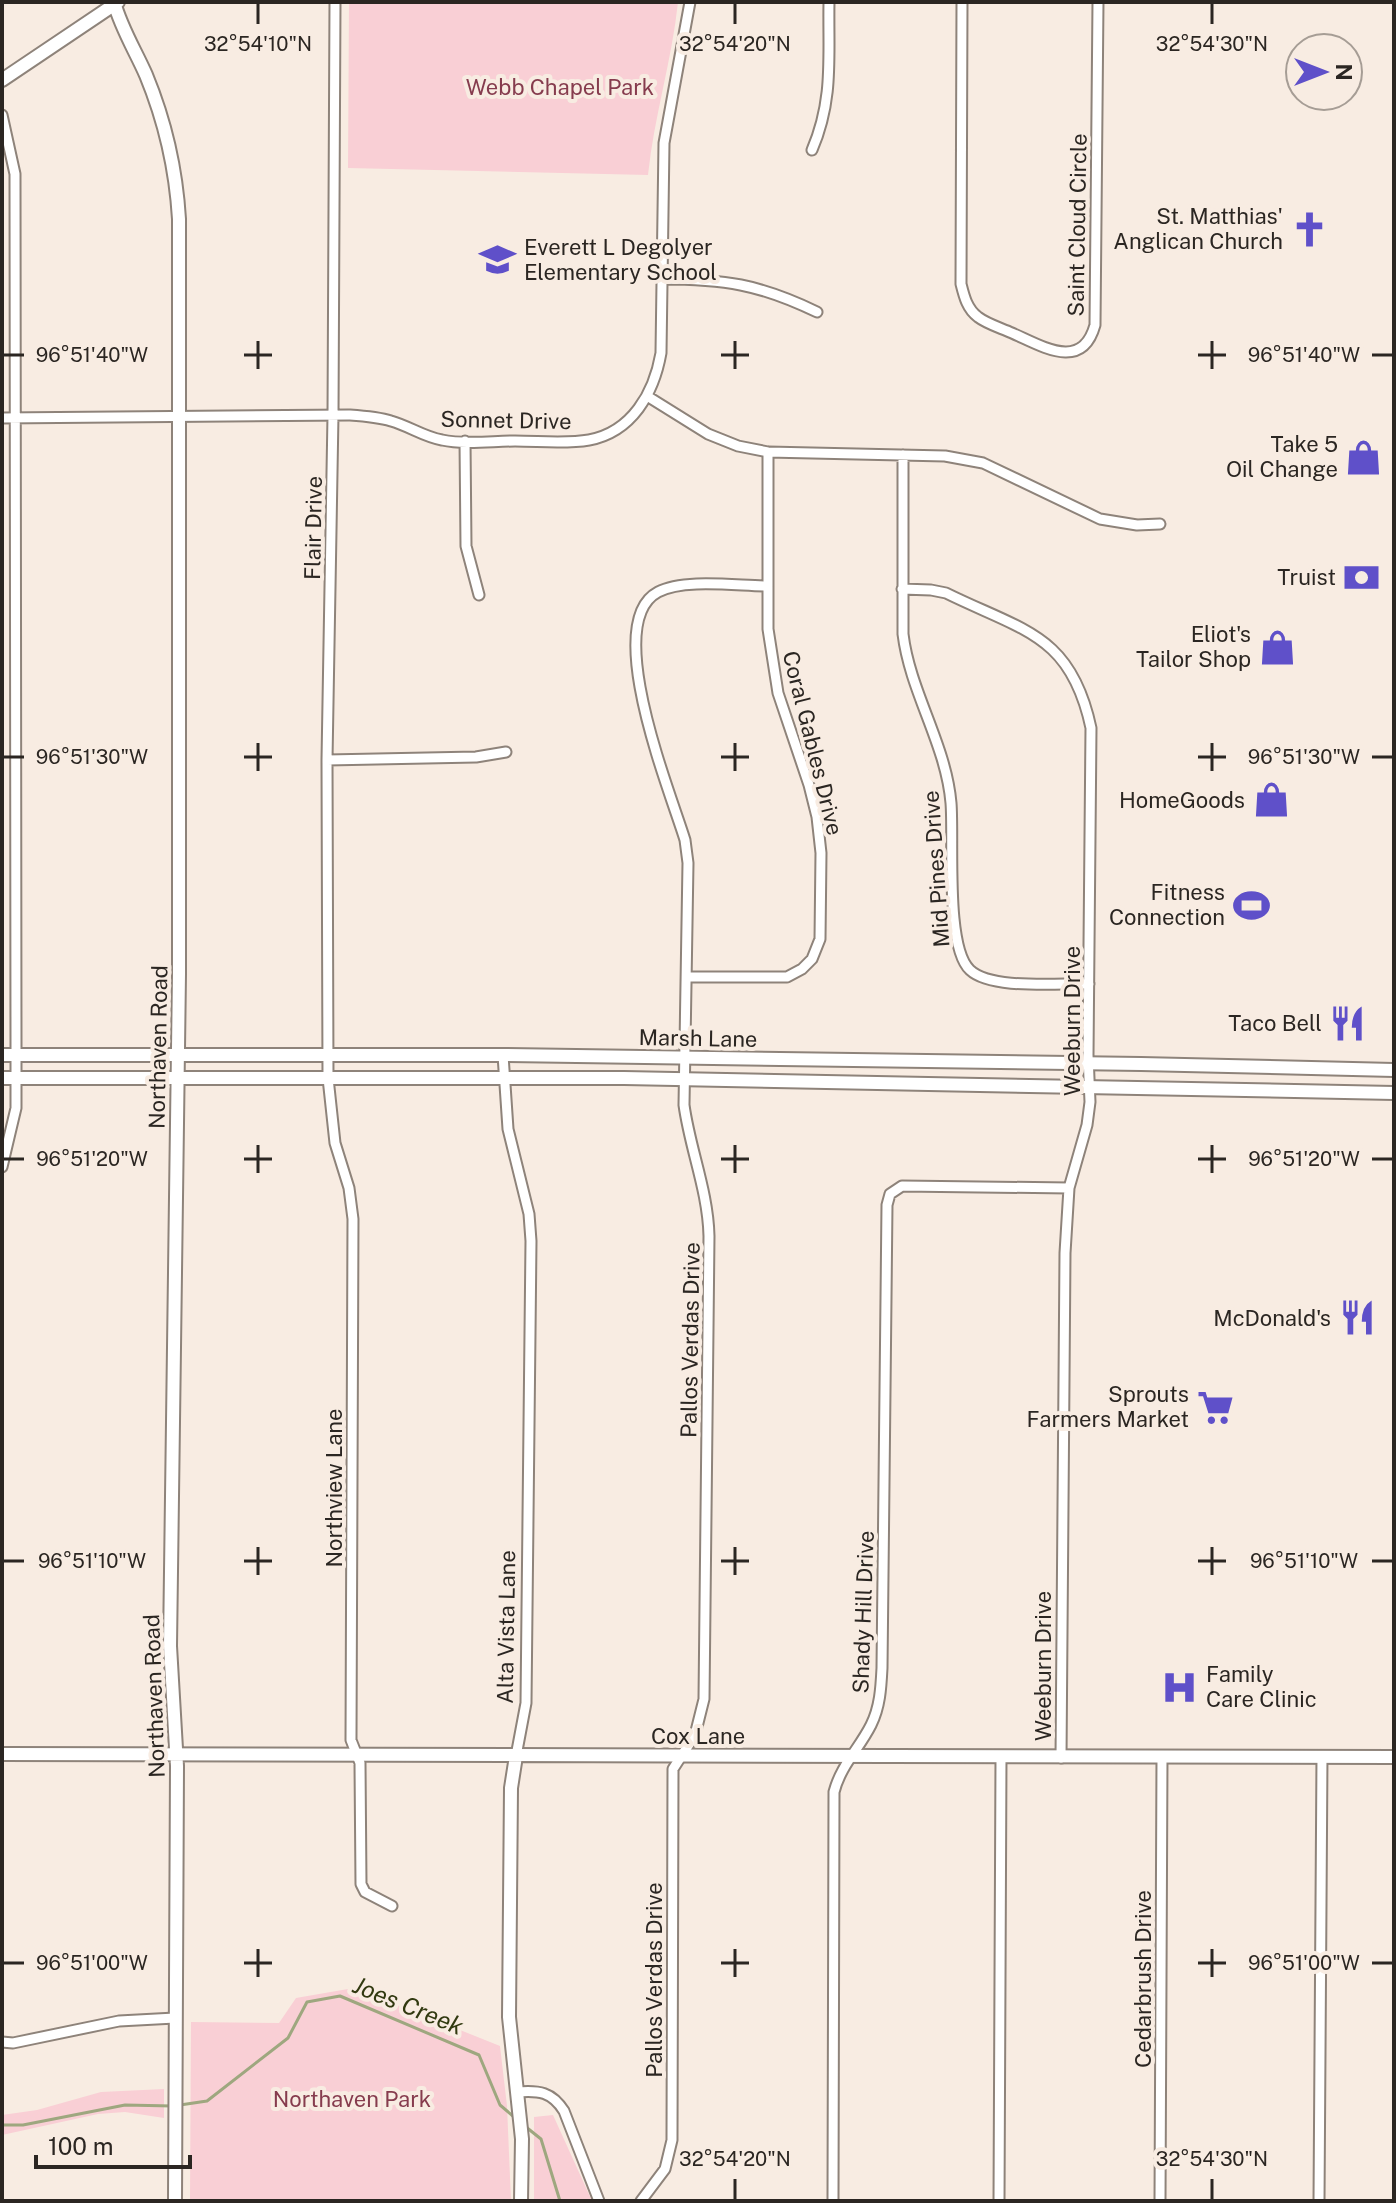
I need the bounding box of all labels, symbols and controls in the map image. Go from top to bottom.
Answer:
text: 32°54'10"N [204,32,312,56]
text: 32°54'20"N [679,32,791,56]
text: 32°54'30"N [1156,32,1268,56]
north arrow [1284,32,1364,112]
text: N [1331,63,1357,81]
park label: Webb Chapel Park [466,74,654,100]
street label: Saint Cloud Circle [1062,133,1092,317]
place label: St. Matthias' Anglican Church [1113,203,1283,254]
church icon: St. Matthias' Anglican Church [1290,210,1328,248]
place label: Everett L Degolyer Elementary School [524,234,717,285]
school or university icon: Everett L Degolyer Elementary School [479,241,517,279]
text: 96°51'40"W [36,343,148,367]
text: 96°51'40"W [1248,343,1360,367]
street label: Sonnet Drive [440,406,572,434]
place label: Take 5 Oil Change [1226,431,1338,482]
shop icon: Take 5 Oil Change [1345,438,1383,476]
street label: Flair Drive [299,476,327,580]
bank icon: Truist [1343,558,1381,596]
place label: Truist [1277,564,1336,590]
place label: Eliot's Tailor Shop [1136,621,1251,672]
shop icon: Eliot's Tailor Shop [1258,628,1296,666]
street label: Coral Gables Drive [778,648,848,838]
text: 96°51'30"W [36,745,148,769]
text: 96°51'30"W [1248,745,1360,769]
shop icon: HomeGoods [1252,781,1290,819]
place label: HomeGoods [1119,787,1245,813]
street label: Mid Pines Drive [918,790,954,948]
place label: Fitness Connection [1109,879,1225,930]
sports icon: Fitness Connection [1232,886,1270,924]
street label: Weeburn Drive [1059,946,1085,1096]
street label: Northaven Road [144,965,172,1129]
restaurant icon: Taco Bell [1329,1004,1367,1042]
place label: Taco Bell [1228,1010,1322,1036]
street label: Marsh Lane [638,1024,758,1052]
text: 96°51'20"W [36,1147,148,1171]
text: 96°51'20"W [1248,1147,1360,1171]
street label: Pallos Verdas Drive [675,1242,705,1438]
restaurant icon: McDonald's [1338,1299,1376,1337]
place label: McDonald's [1213,1305,1331,1331]
place label: Sprouts Farmers Market [1026,1381,1189,1432]
supermarket icon: Sprouts Farmers Market [1196,1388,1234,1426]
street label: Northview Lane [321,1409,347,1567]
street label: Shady Hill Drive [847,1530,879,1694]
text: 96°51'10"W [38,1549,146,1573]
text: 96°51'10"W [1250,1549,1358,1573]
street label: Alta Vista Lane [492,1550,520,1704]
street label: Weeburn Drive [1030,1591,1056,1741]
street label: Northaven Road [138,1614,170,1778]
place label: Family Care Clinic [1206,1661,1317,1712]
hospital icon: Family Care Clinic [1161,1668,1199,1706]
street label: Cox Lane [651,1723,745,1749]
street label: Pallos Verdas Drive [641,1882,667,2078]
street label: Cedarbrush Drive [1130,1890,1156,2068]
text: 96°51'00"W [36,1951,148,1975]
text: 96°51'00"W [1248,1951,1360,1975]
water label: Joes Creek [349,1970,468,2040]
park label: Northaven Park [273,2086,431,2112]
scale bar [36,2119,190,2169]
text: 100 m [48,2132,114,2160]
text: 32°54'20"N [679,2147,791,2171]
text: 32°54'30"N [1156,2147,1268,2171]

